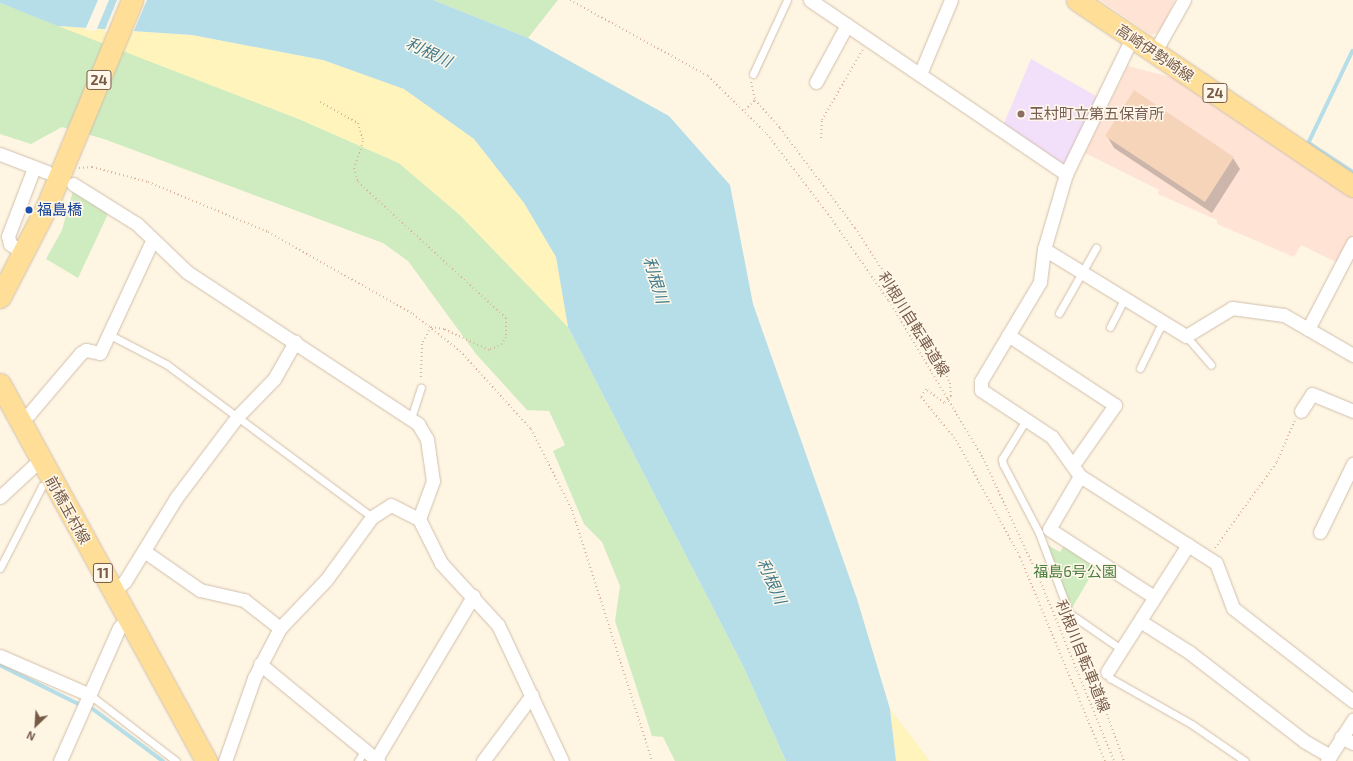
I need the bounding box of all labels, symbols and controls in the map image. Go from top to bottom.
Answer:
street label: 高崎伊勢崎線 [1113,20,1197,86]
water label: 利根川 [403,33,455,71]
road number: 24 [86,68,112,92]
road number: 24 [1202,81,1228,105]
place label: 玉村町立第五保育所 [1029,105,1164,123]
marker: 玉村町立第五保育所 [1016,109,1026,119]
place label: 福島橋 [37,201,82,219]
marker: 福島橋 [24,205,34,215]
water label: 利根川 [640,254,672,306]
street label: 利根川自転車道線 [875,268,953,380]
street label: 前橋玉村線 [42,473,94,547]
water label: 利根川 [753,555,791,607]
road number: 11 [92,561,114,585]
park label: 福島6号公園 [1033,563,1117,581]
street label: 利根川自転車道線 [1052,597,1114,715]
north arrow [16,705,56,745]
text: N [24,729,37,744]

